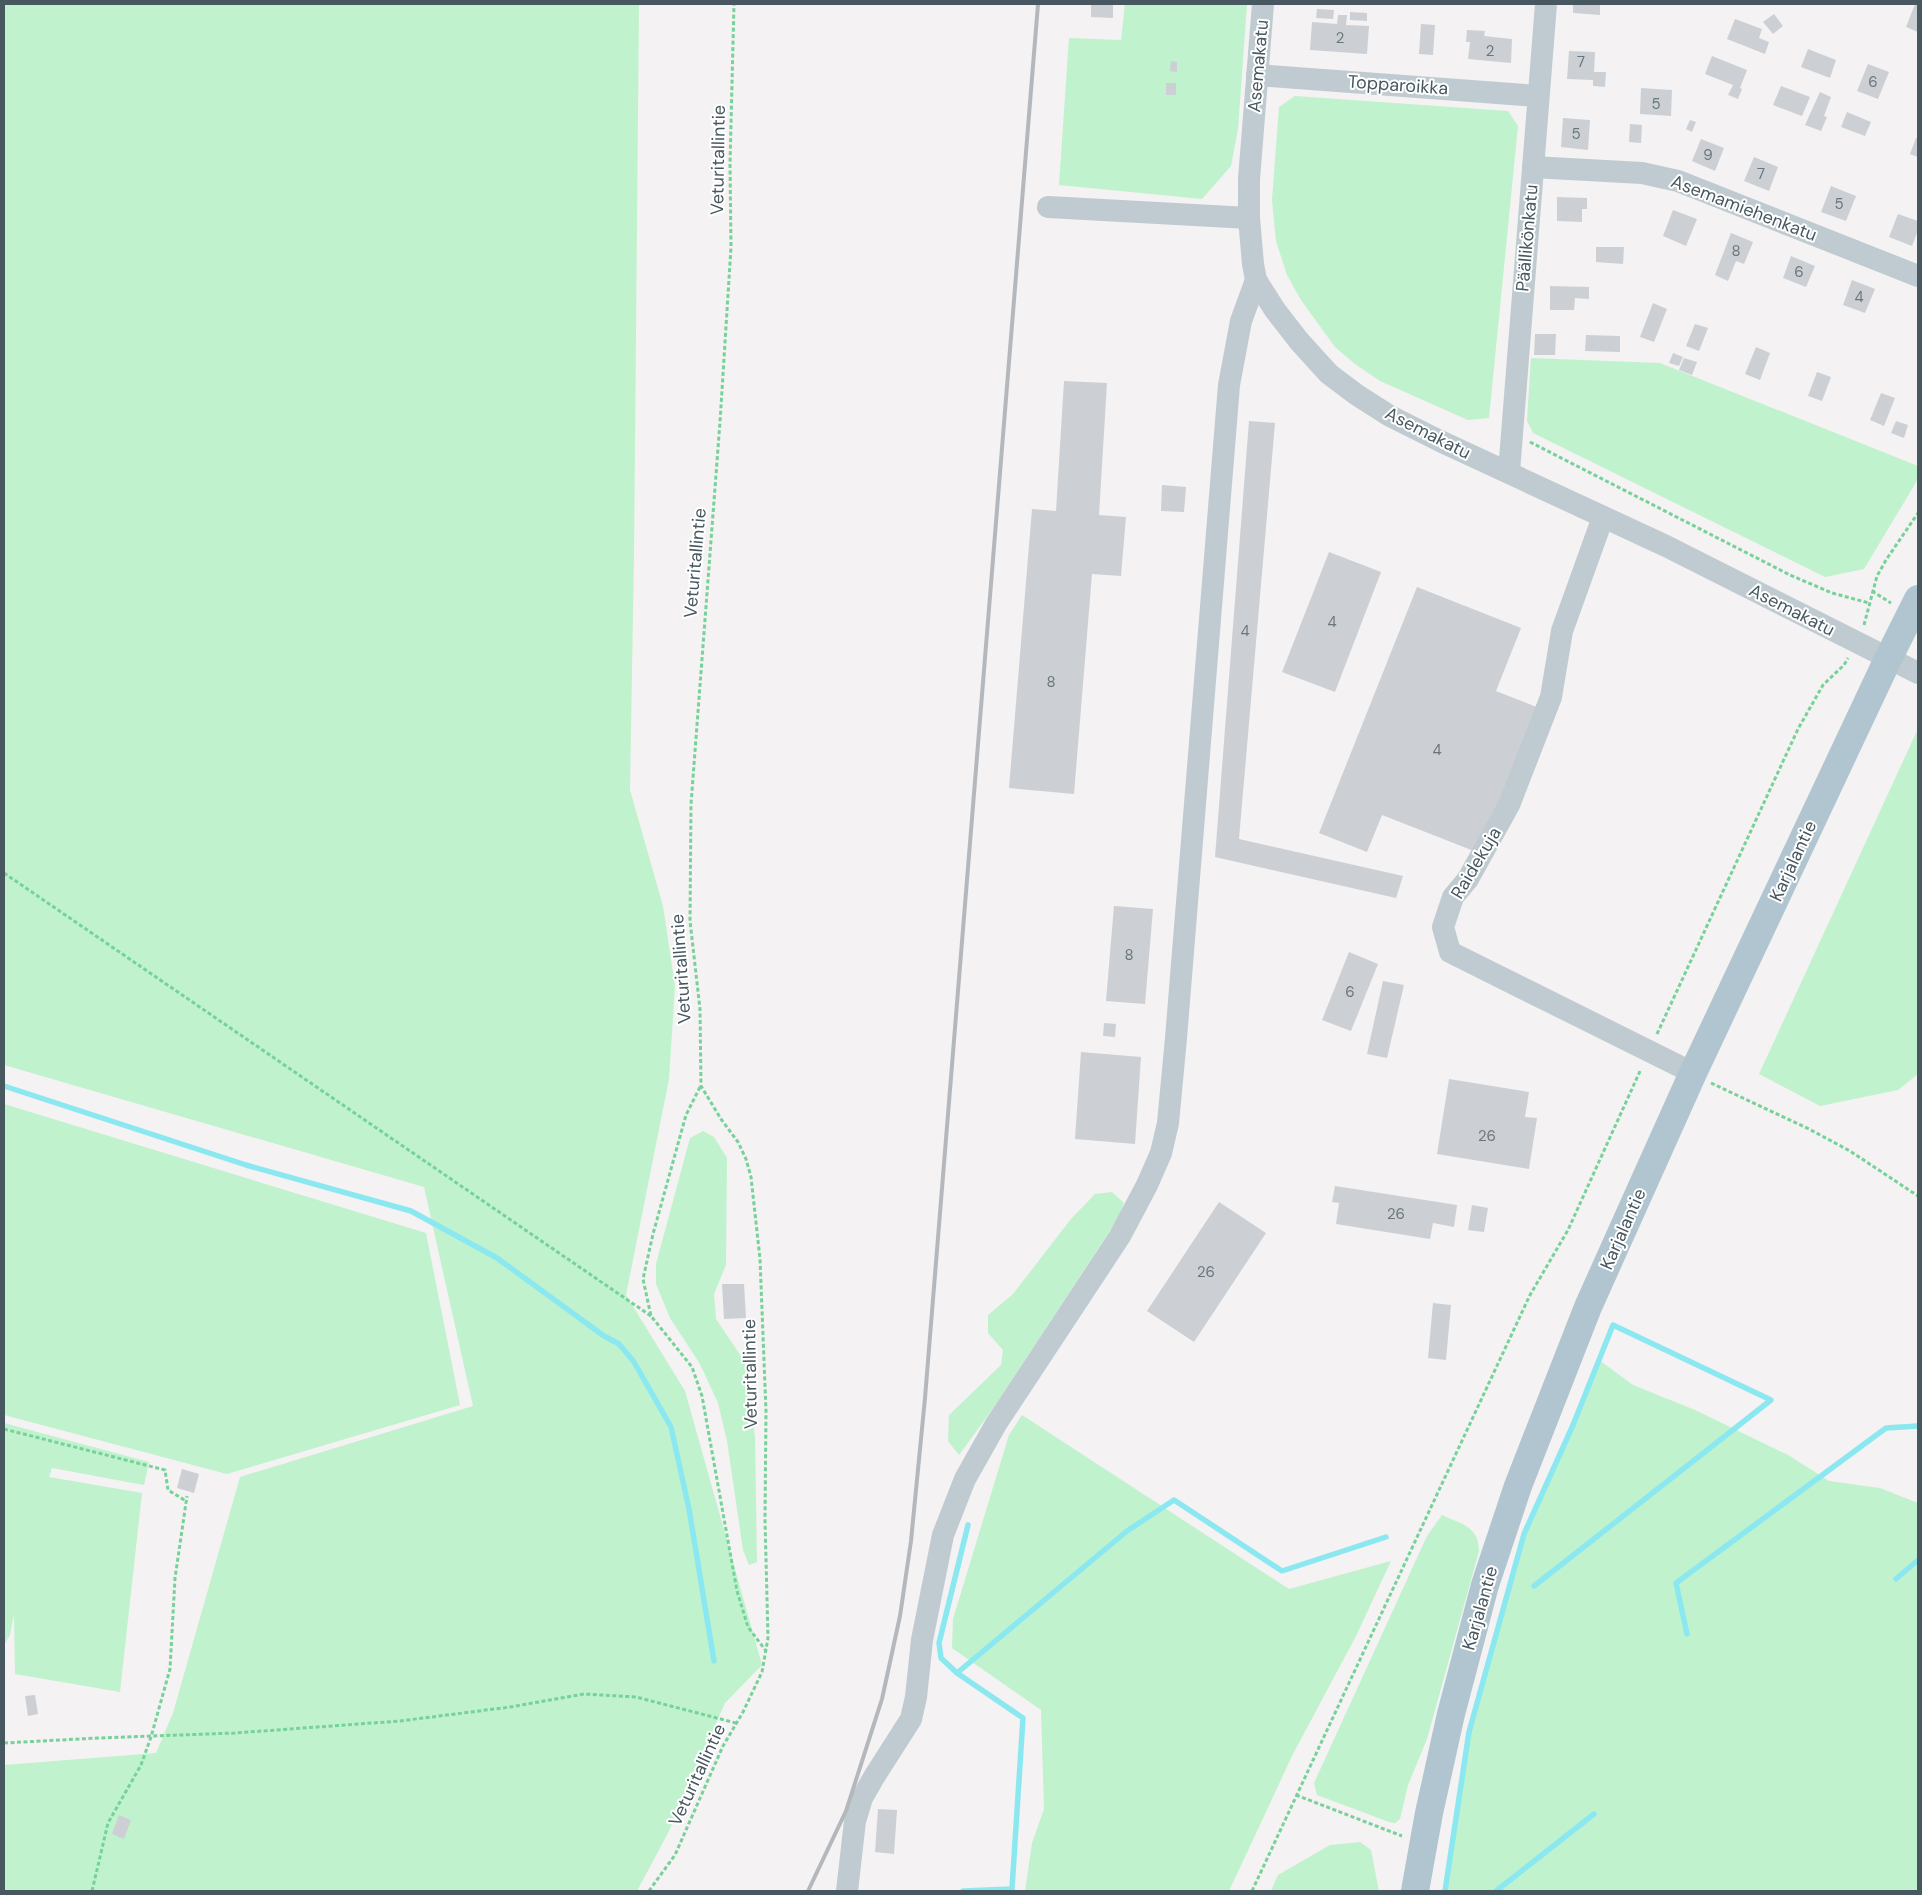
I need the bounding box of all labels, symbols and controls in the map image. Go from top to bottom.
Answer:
street label: Asemakatu [1242,19,1274,113]
house number: 2 [1336,28,1344,48]
house number: 2 [1486,41,1494,61]
house number: 7 [1577,52,1585,72]
street label: Topparoikka [1347,70,1449,100]
house number: 6 [1868,72,1878,92]
house number: 5 [1651,94,1661,114]
street label: Veturitallintie [705,105,731,215]
house number: 5 [1571,124,1581,144]
house number: 9 [1703,145,1713,165]
house number: 7 [1757,164,1765,184]
street label: Asemamiehenkatu [1668,169,1820,247]
street label: Päällikönkatu [1510,184,1544,292]
house number: 5 [1834,194,1844,214]
house number: 8 [1731,241,1741,261]
house number: 6 [1794,262,1804,282]
house number: 4 [1854,287,1864,307]
street label: Asemakatu [1381,401,1475,465]
street label: Veturitallintie [678,507,712,619]
street label: Asemakatu [1745,578,1839,642]
house number: 4 [1327,612,1337,632]
house number: 4 [1240,621,1250,641]
house number: 8 [1046,672,1056,692]
house number: 4 [1432,740,1442,760]
street label: Karjalantie [1764,817,1822,905]
street label: Raidekuja [1445,823,1507,903]
street label: Veturitallintie [665,913,697,1025]
house number: 8 [1124,945,1134,965]
house number: 6 [1345,982,1355,1002]
house number: 26 [1478,1126,1496,1146]
street label: Karjalantie [1594,1185,1652,1273]
house number: 26 [1387,1204,1405,1224]
house number: 26 [1197,1262,1215,1282]
street label: Veturitallintie [737,1319,763,1429]
street label: Karjalantie [1457,1563,1503,1653]
street label: Veturitallintie [663,1720,731,1830]

